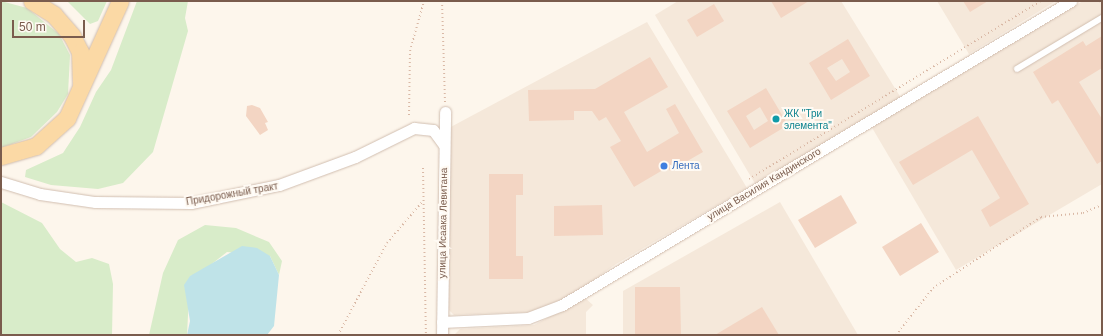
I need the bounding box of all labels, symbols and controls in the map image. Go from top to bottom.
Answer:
scale bar [14,12,87,38]
text: 50 m [19,20,46,34]
place label: ЖК "Три элемента" [784,107,832,130]
marker: ЖК "Три элемента" [771,114,781,124]
street label: улица Василия Кандинского [705,145,823,223]
place label: Лента [672,160,700,172]
marker: Лента [659,161,669,171]
street label: улица Исаака Левитана [436,168,450,278]
street label: Придорожный тракт [185,180,279,208]

